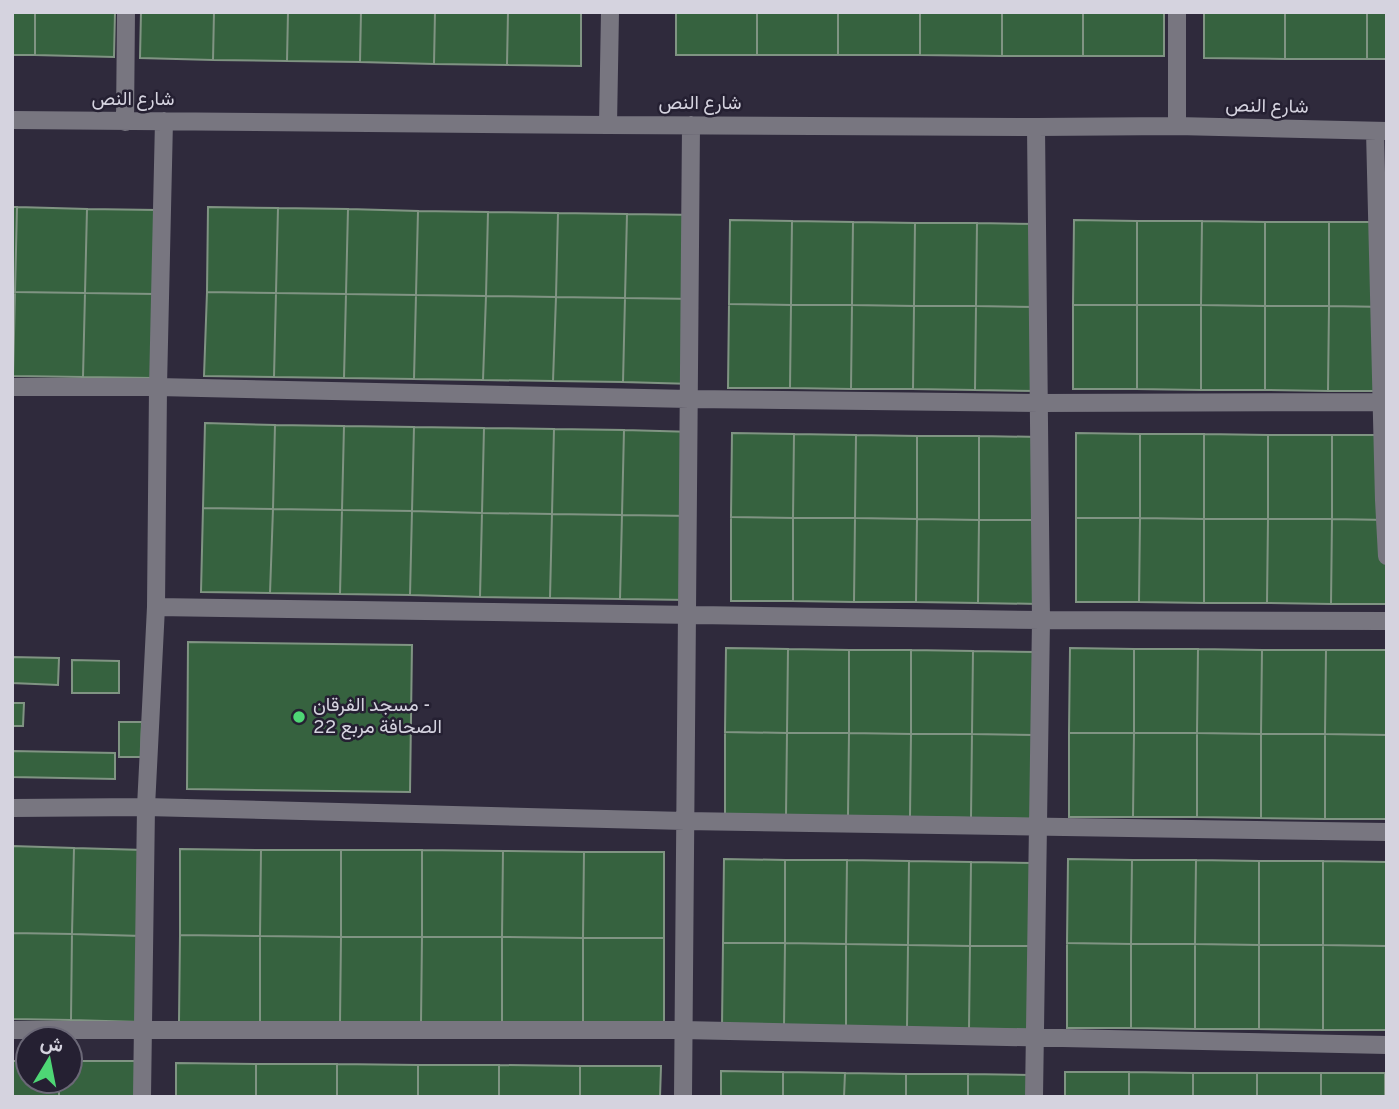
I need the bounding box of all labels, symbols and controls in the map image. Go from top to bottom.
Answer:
street label: شارع النص [91,88,175,112]
street label: شارع النص [658,92,742,116]
street label: شارع النص [1225,94,1309,120]
place label: مسجد الفرقان - الصحافة مربع 22 [313,694,442,740]
marker: مسجد الفرقان - الصحافة مربع 22 [291,709,307,725]
north arrow [14,1025,84,1095]
text: ش [38,1031,65,1059]

